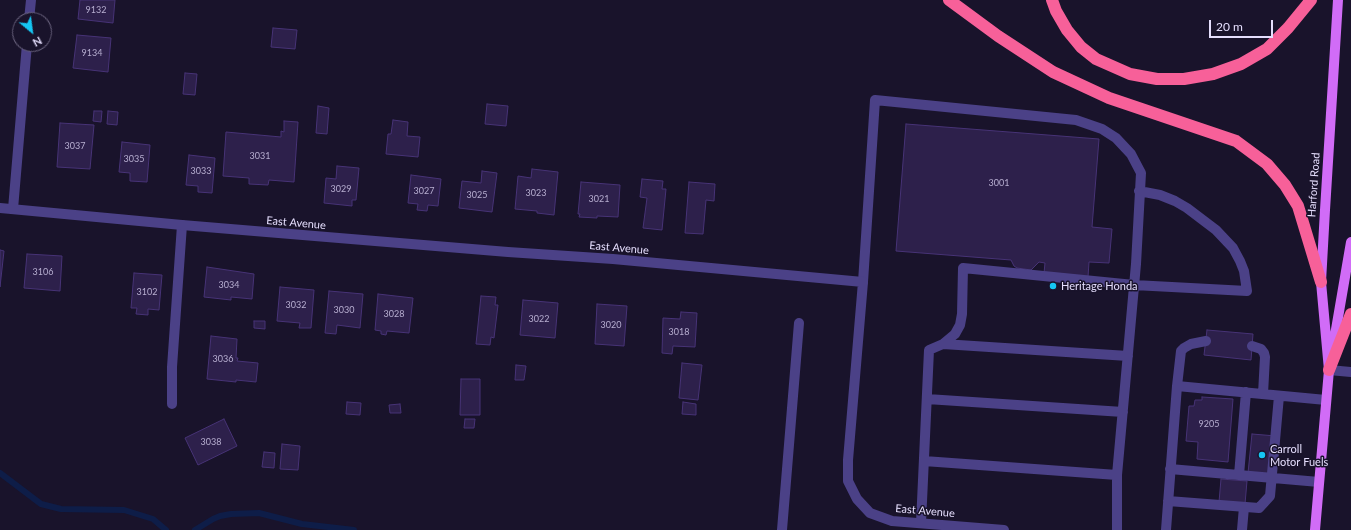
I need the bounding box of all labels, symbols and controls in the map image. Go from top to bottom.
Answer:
house number: 9132 [86,5,106,15]
north arrow [12,12,52,52]
scale bar [1211,12,1275,38]
text: 20 m [1216,19,1243,34]
text: N [31,34,44,50]
house number: 9134 [82,48,102,58]
house number: 3037 [65,141,85,151]
house number: 3031 [250,151,270,161]
street label: Harford Road [1305,152,1323,218]
house number: 3035 [124,154,144,164]
house number: 3033 [191,166,211,176]
house number: 3001 [989,178,1009,188]
house number: 3029 [331,184,351,194]
house number: 3027 [414,186,434,196]
house number: 3023 [526,188,546,198]
house number: 3025 [467,190,487,200]
house number: 3021 [589,194,609,204]
street label: East Avenue [266,214,326,232]
street label: East Avenue [589,239,649,257]
house number: 3106 [33,267,53,277]
place label: Heritage Honda [1061,279,1138,293]
house number: 3034 [219,280,239,290]
marker: Heritage Honda [1048,281,1058,291]
house number: 3102 [137,287,157,297]
house number: 3032 [286,300,306,310]
house number: 3030 [334,305,354,315]
house number: 3028 [384,309,404,319]
house number: 3022 [529,314,549,324]
house number: 3020 [601,320,621,330]
house number: 3018 [669,327,689,337]
house number: 3036 [213,354,233,364]
house number: 9205 [1199,419,1219,429]
house number: 3038 [201,437,221,447]
place label: Carroll Motor Fuels [1270,442,1328,468]
marker: Carroll Motor Fuels [1257,450,1267,460]
street label: East Avenue [895,502,955,520]

